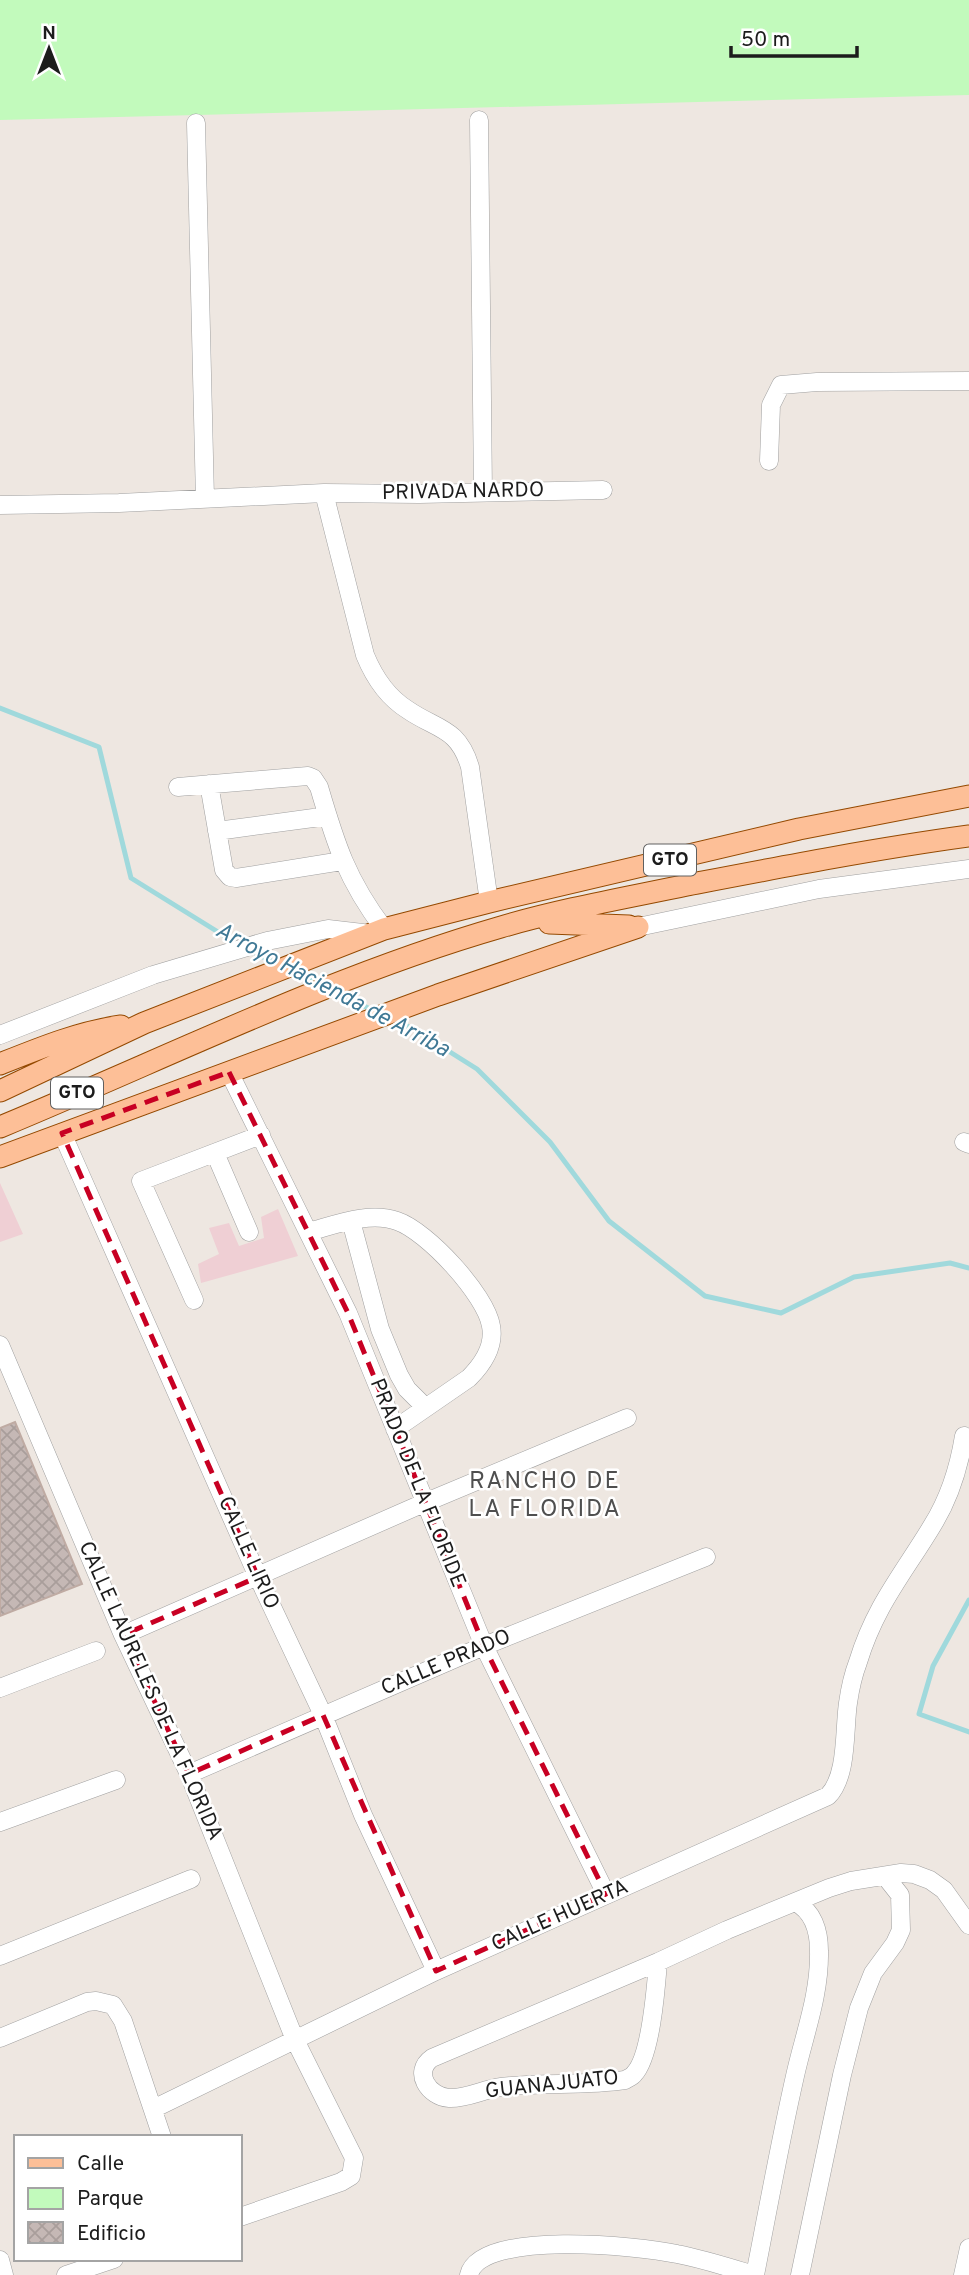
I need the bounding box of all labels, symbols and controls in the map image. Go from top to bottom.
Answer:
north arrow [14,14,84,84]
scale bar [731,14,857,58]
text: N [42,22,56,46]
text: 50 m [741,27,790,54]
street label: PRIVADA NARDO [382,477,544,507]
road number: GTO [644,845,696,876]
water label: Arroyo Hacienda de Arriba [210,917,454,1065]
road number: GTO [51,1078,103,1108]
street label: PRADO DE LA FLORIDE [363,1375,471,1591]
district label: RANCHO DE LA FLORIDA [468,1467,622,1525]
street label: CALLE LIRIO [211,1492,285,1614]
street label: CALLE LAURELES DE LA FLORIDA [72,1537,228,1845]
street label: CALLE PRADO [377,1624,515,1702]
street label: CALLE HUERTA [487,1874,633,1958]
street label: GUANAJUATO [484,2065,620,2105]
legend [14,2135,242,2261]
text: Calle [77,2151,124,2178]
text: Parque [77,2186,144,2213]
text: Edificio [77,2221,146,2248]

